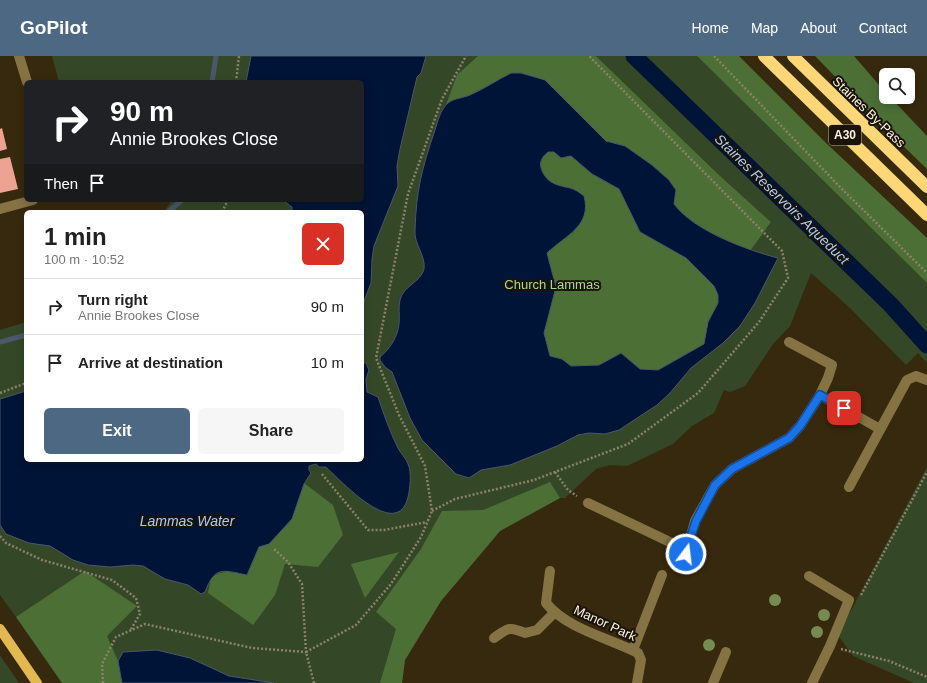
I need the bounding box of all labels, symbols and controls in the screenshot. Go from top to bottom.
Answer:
text: GoPilot [20,17,88,38]
text: Home [692,20,729,36]
text: Map [751,20,778,36]
text: About [800,20,837,36]
text: Contact [859,20,907,36]
map controls [879,68,915,104]
button: search [879,68,915,104]
street label: Staines By-Pass [829,73,909,151]
icon: right [44,96,96,148]
text: 90 m [110,96,174,127]
road number: A30 [829,125,861,145]
text: Annie Brookes Close [110,129,278,149]
water label: Staines Reservoirs Aqueduct [712,131,853,268]
icon: arrive [86,172,108,194]
text: Then [44,175,78,192]
text: 1 min [44,223,107,250]
button: close [302,223,344,265]
text: 100 m · 10:52 [44,252,124,267]
park label: Church Lammas [504,277,600,292]
text: Turn right [78,291,148,308]
icon: right [44,296,66,318]
text: 90 m [311,298,344,315]
text: Annie Brookes Close [78,308,199,323]
icon: arrive [44,352,66,374]
text: Arrive at destination [78,354,223,371]
text: 10 m [311,354,344,371]
pin [827,391,861,425]
icon: arrive [833,397,855,419]
button: Exit [44,408,190,454]
button: Share [198,408,344,454]
water label: Lammas Water [140,513,236,529]
position arrow [665,533,707,575]
street label: Manor Park [571,602,639,644]

